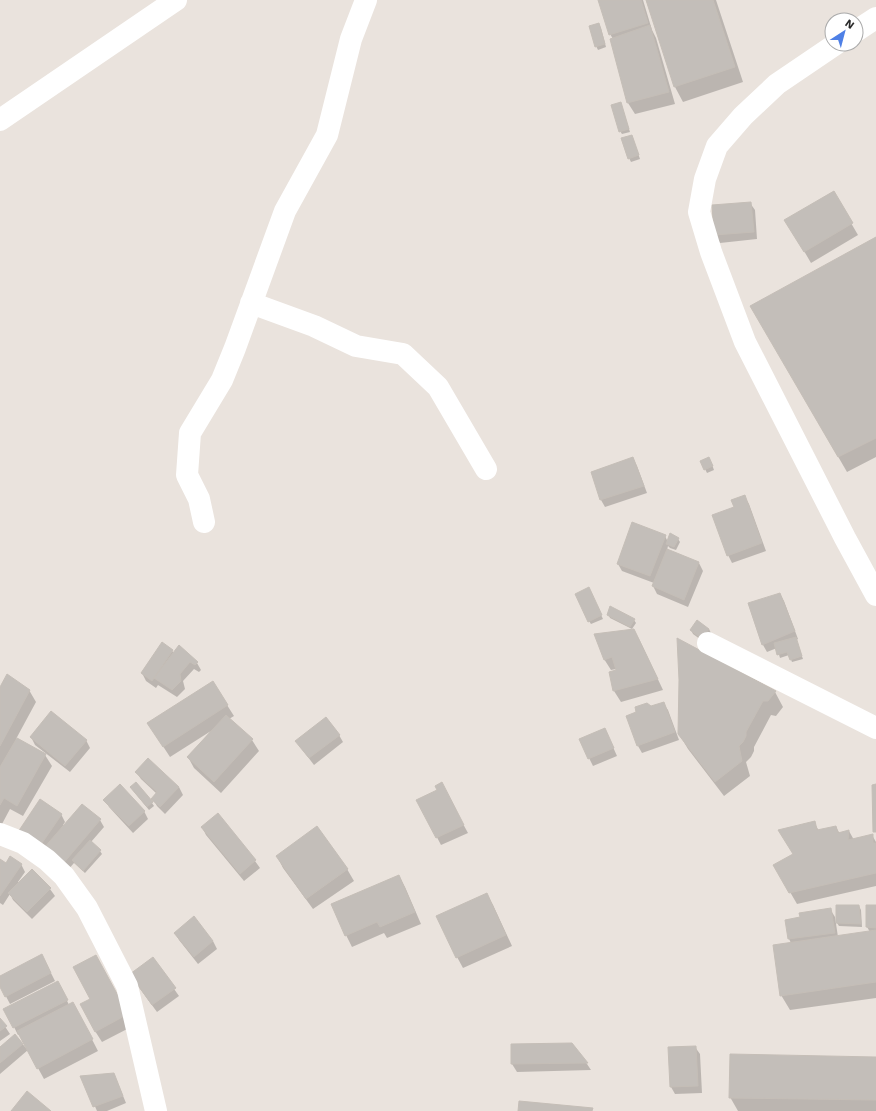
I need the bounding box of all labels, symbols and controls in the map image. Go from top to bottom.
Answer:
north arrow [824,12,864,52]
text: N [842,17,857,32]

